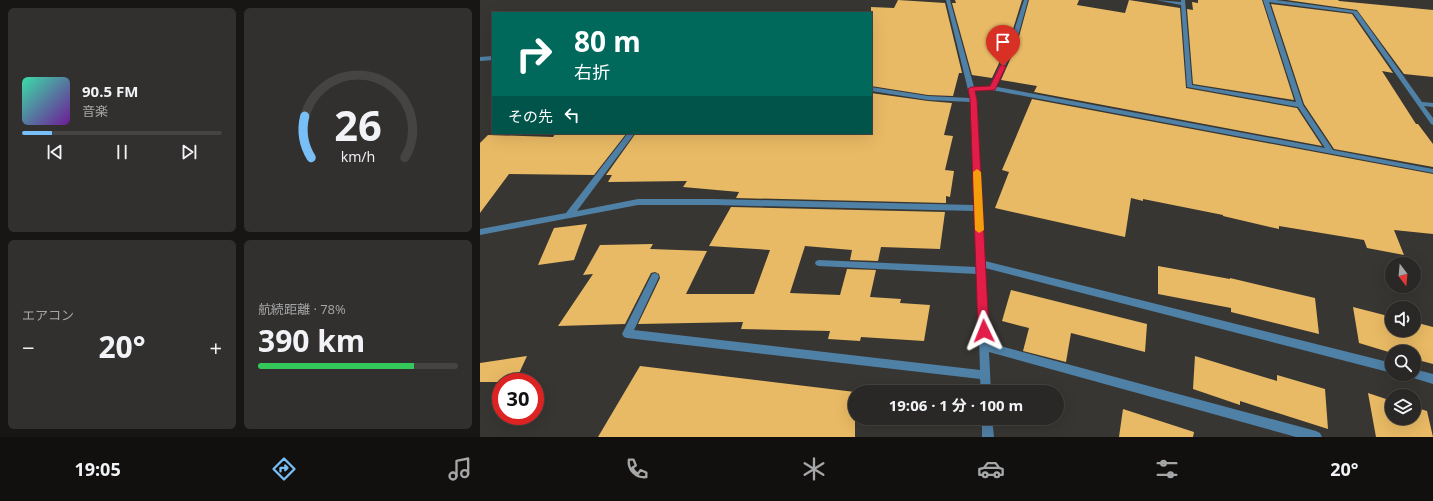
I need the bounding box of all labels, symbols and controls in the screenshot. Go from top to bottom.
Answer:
text: 80 m [574,22,641,60]
pin [986,25,1020,66]
icon: right [508,28,560,80]
icon: arrive [992,31,1014,53]
text: 右折 [574,60,610,84]
text: 90.5 FM [82,81,138,101]
text: 26 [334,97,382,153]
text: 音楽 [82,102,108,120]
icon: left [561,104,583,126]
text: その先 [508,106,553,126]
icon: previous [44,141,66,163]
icon: pause [111,141,133,163]
icon: next [178,141,200,163]
text: km/h [341,146,375,165]
north arrow [1385,257,1421,293]
map controls [1385,257,1421,425]
text: 航続距離 · 78% [258,300,346,318]
button: sound [1385,301,1421,337]
text: エアコン [22,306,74,324]
position arrow [963,310,1005,352]
text: 390 km [258,320,365,361]
text: 20° [98,326,146,367]
text: − [22,332,35,362]
text: + [209,332,222,362]
button: search [1385,345,1421,381]
speed limit sign: 30 [492,373,544,425]
button: layers [1385,389,1421,425]
text: 19:06 · 1 分 · 100 m [889,395,1023,415]
icon: directions [270,455,298,483]
icon: music [446,455,474,483]
icon: phone [623,455,651,483]
icon: climate [800,455,828,483]
icon: car [977,455,1005,483]
icon: filters [1153,455,1181,483]
text: 19:05 [74,457,121,481]
text: 20° [1330,457,1359,481]

